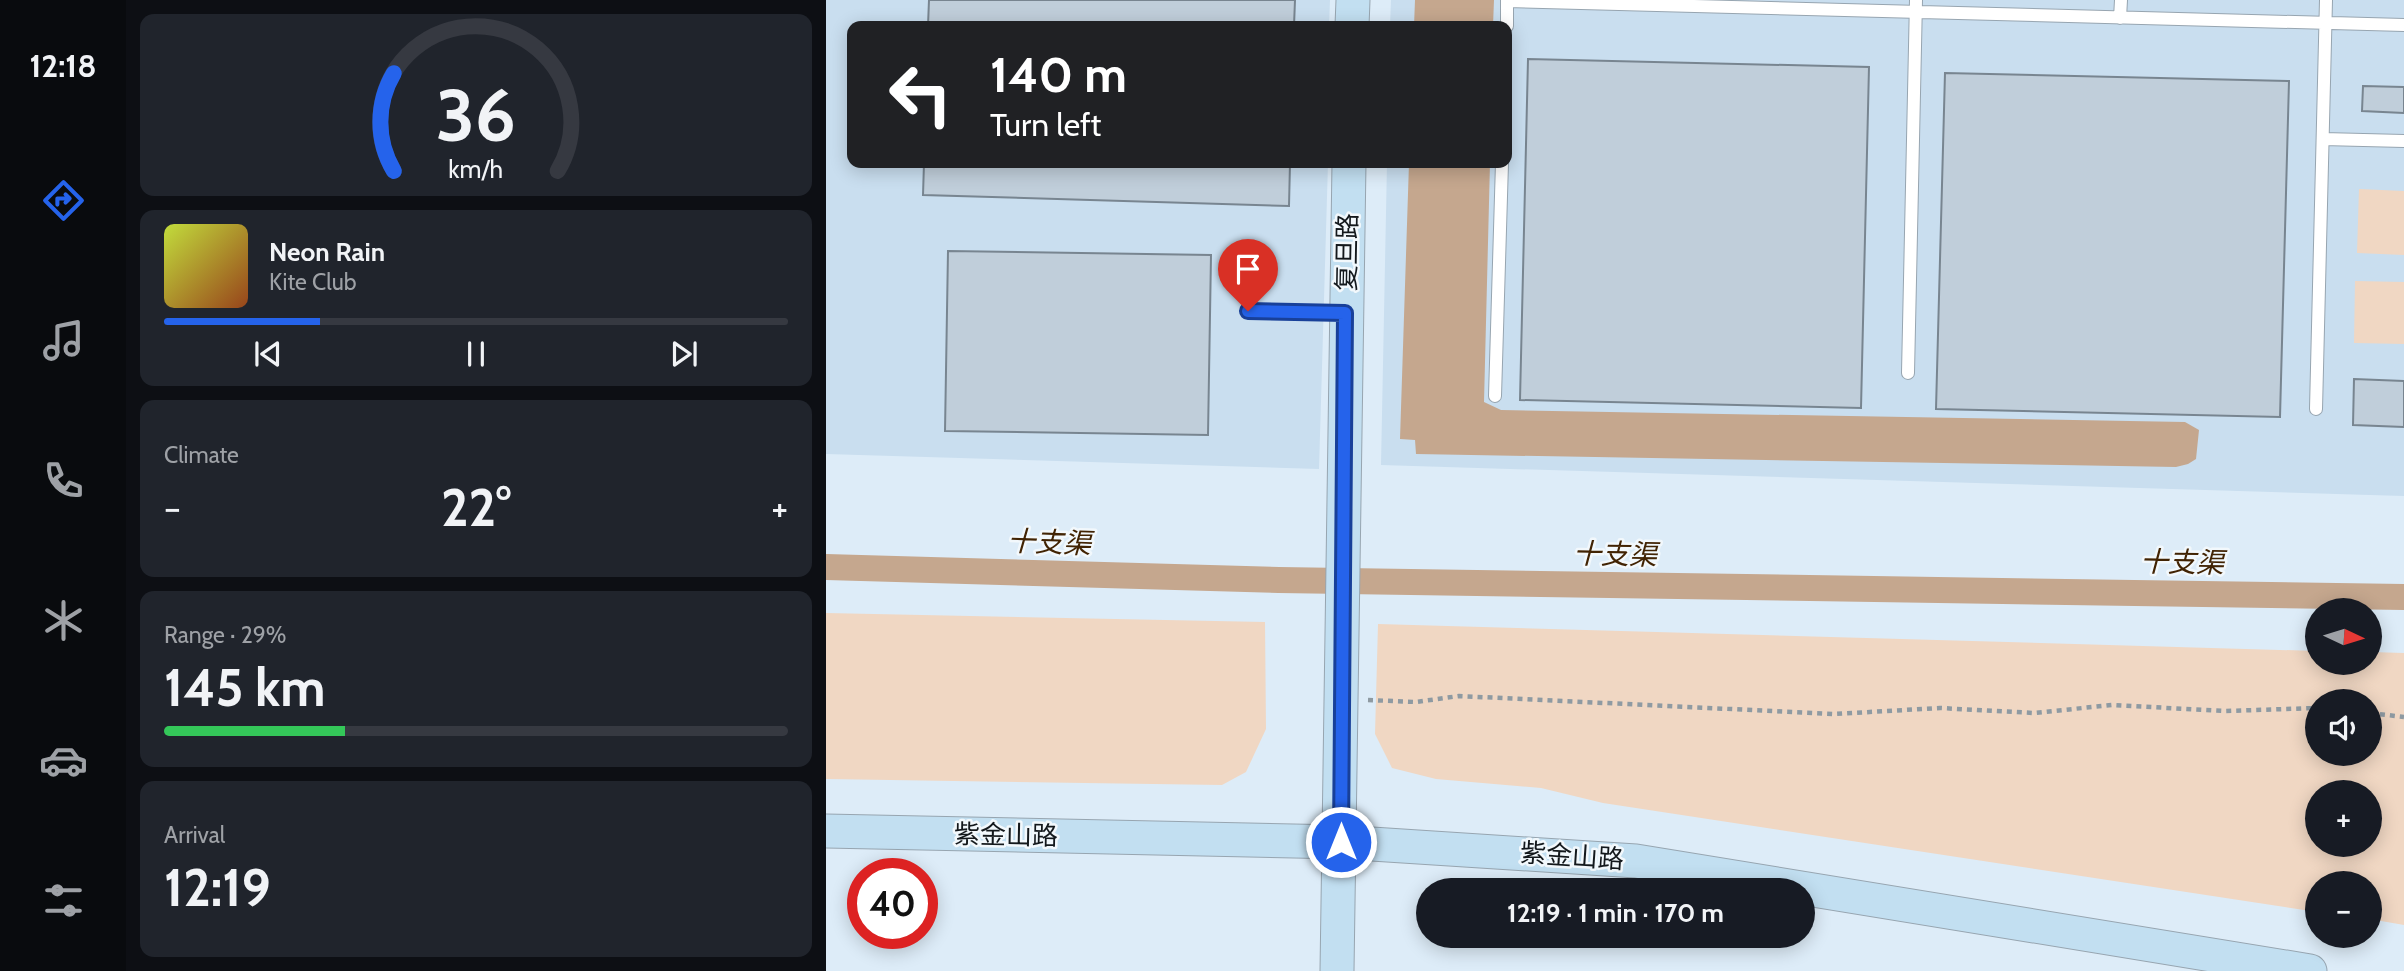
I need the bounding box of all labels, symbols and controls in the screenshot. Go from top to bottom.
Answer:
text: 140 m [990,45,1127,104]
text: 12:18 [30,46,96,85]
icon: left [875,49,966,140]
text: 36 [436,71,516,159]
text: Turn left [990,105,1101,144]
text: km/h [449,154,503,184]
icon: directions [39,176,88,225]
street label: 复旦路 [1330,213,1364,291]
text: Neon Rain [269,236,385,268]
pin [1218,239,1278,311]
icon: arrive [1229,250,1267,288]
text: Kite Club [269,268,356,296]
icon: music [39,316,88,365]
icon: previous [249,335,287,373]
icon: pause [457,335,495,373]
icon: next [665,335,703,373]
text: Climate [164,441,239,469]
icon: phone [39,456,88,505]
text: 22° [441,476,511,539]
text: − [164,484,181,531]
text: + [771,484,788,531]
water label: 十支渠 [1006,524,1096,561]
water label: 十支渠 [1573,536,1661,572]
water label: 十支渠 [2140,544,2228,580]
icon: climate [39,596,88,645]
north arrow [2305,598,2382,676]
map controls [2305,598,2382,948]
text: Range · 29% [164,621,287,649]
text: 145 km [164,656,326,719]
button: sound [2305,689,2382,766]
icon: car [39,736,88,785]
button: + [2305,780,2382,857]
position arrow [1304,805,1378,879]
street label: 紫金山路 [954,818,1058,852]
text: Arrival [164,821,225,849]
street label: 紫金山路 [1519,836,1625,876]
text: 12:19 [164,856,271,919]
speed limit sign: 40 [847,858,938,949]
button: − [2305,871,2382,948]
icon: filters [39,876,88,925]
text: 12:19 · 1 min · 170 m [1507,897,1724,929]

